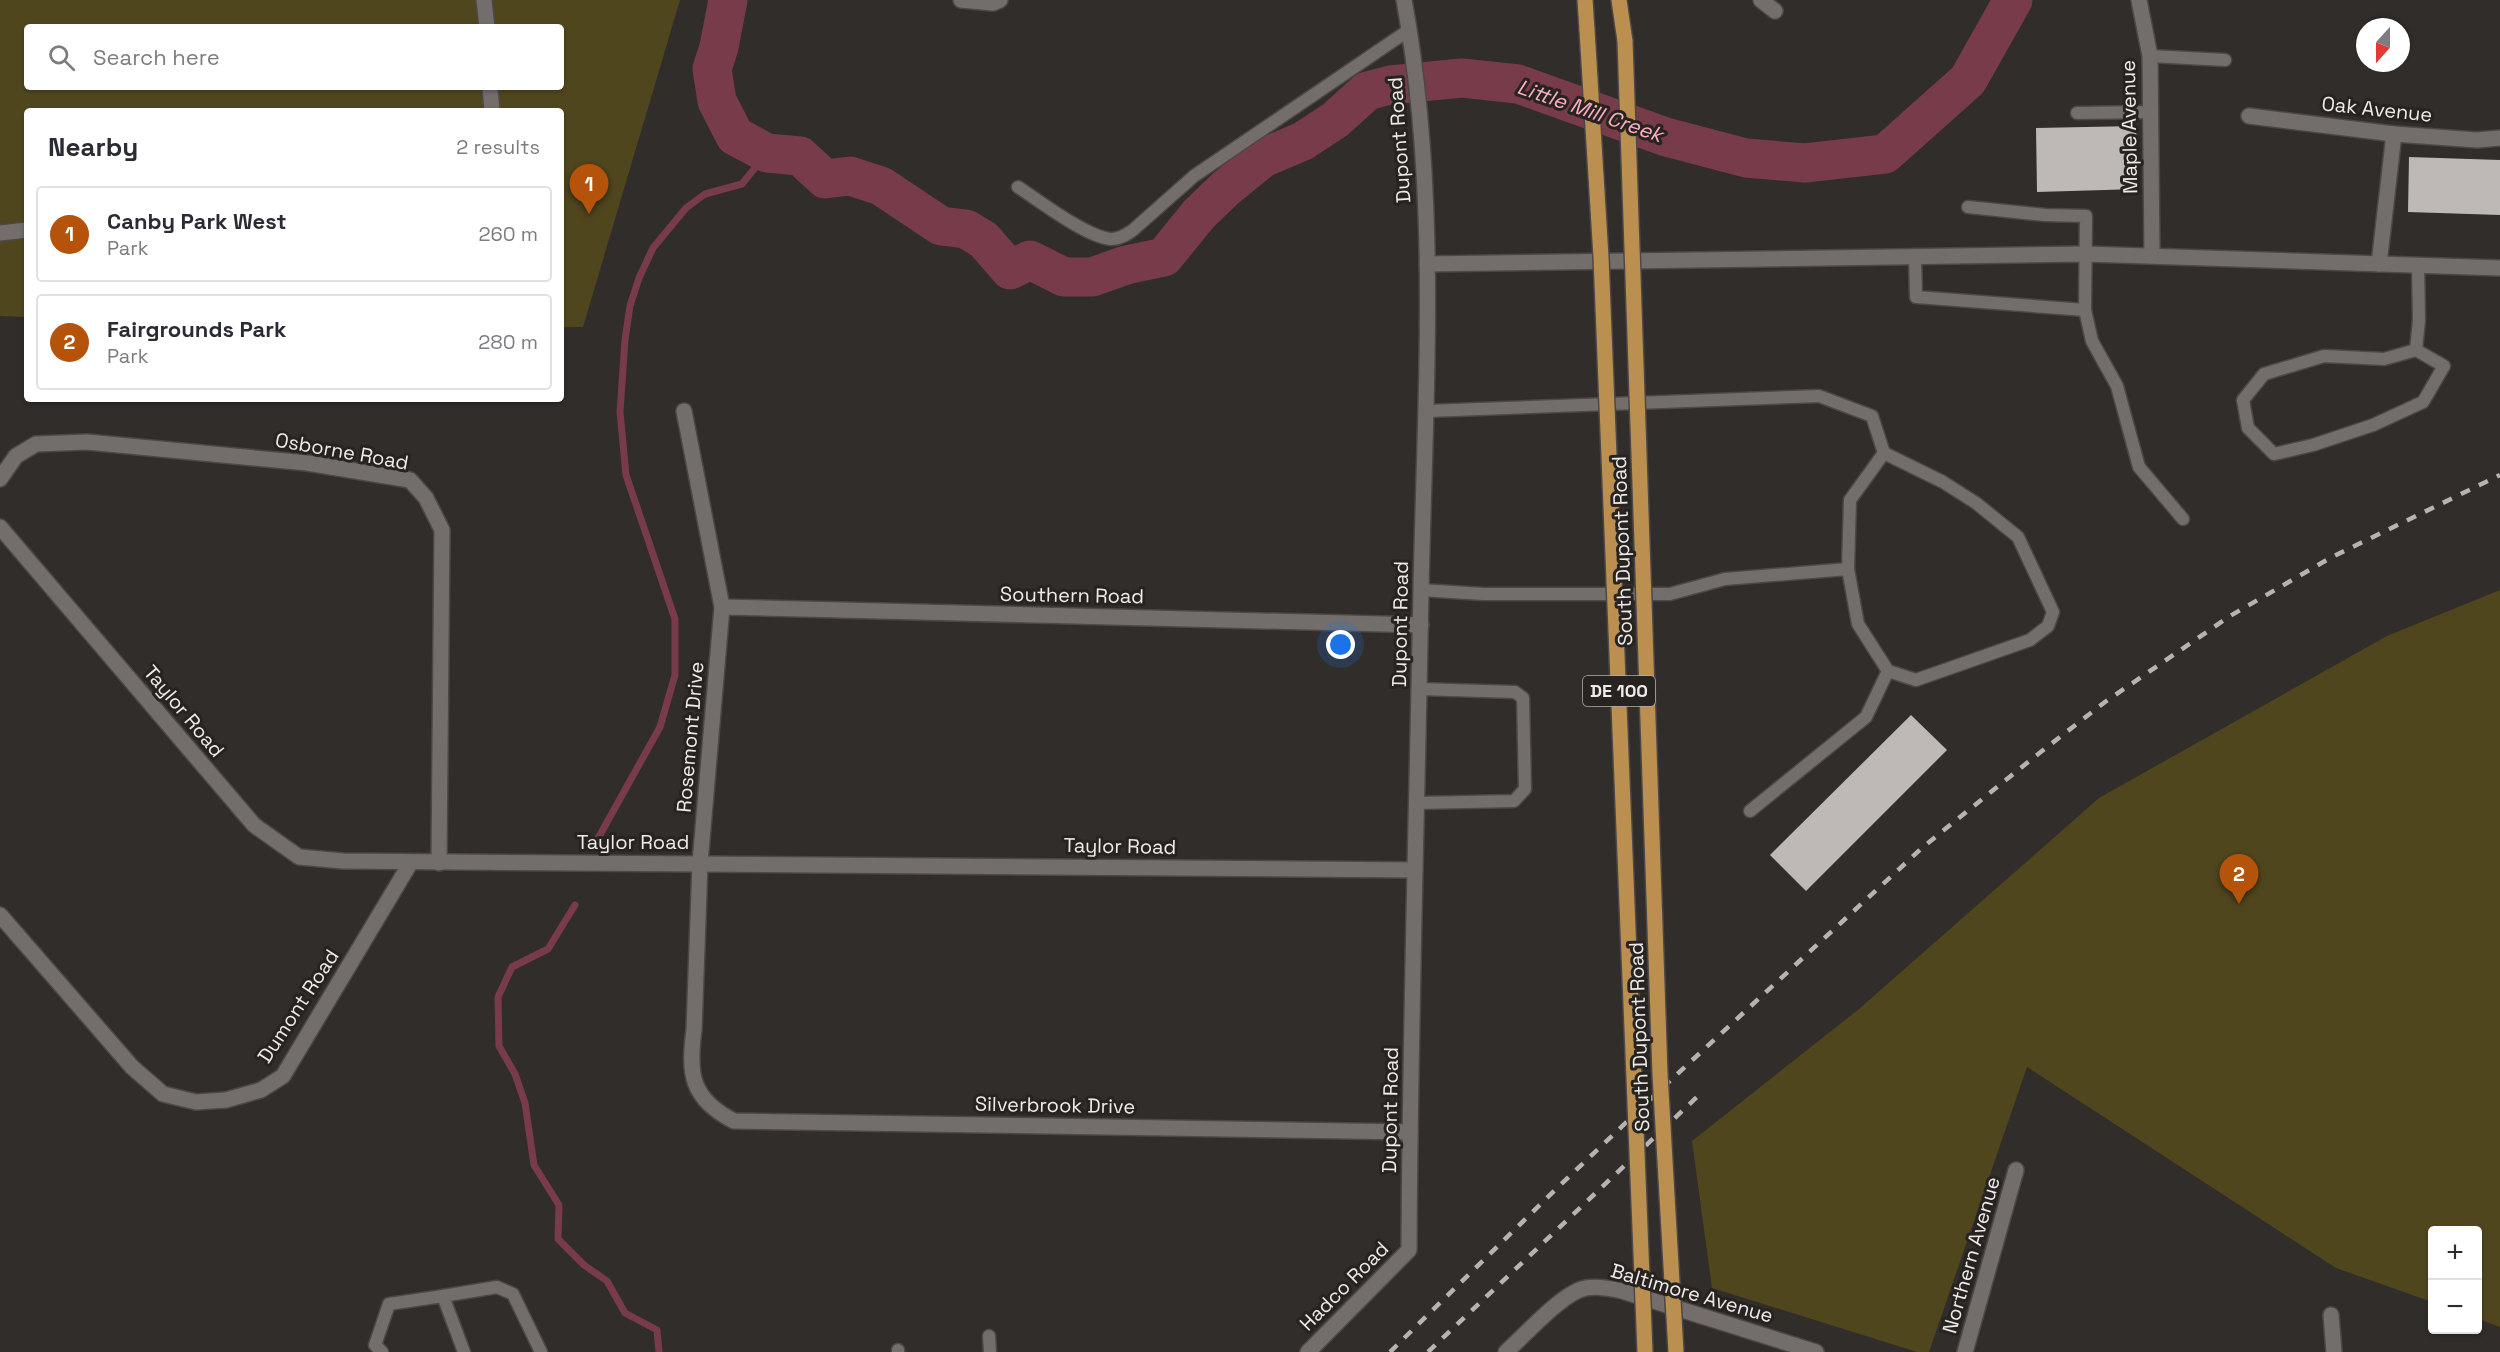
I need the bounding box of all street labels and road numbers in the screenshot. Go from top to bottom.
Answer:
street label: Maple Avenue [2115,60,2143,194]
street label: Dupont Road [1382,76,1416,204]
street label: Oak Avenue [2320,90,2434,128]
street label: Osborne Road [273,426,411,476]
street label: South Dupont Road [1606,456,1638,646]
street label: Dupont Road [1386,561,1414,687]
street label: Southern Road [1000,581,1144,609]
street label: Taylor Road [138,660,230,762]
street label: Rosemont Drive [670,661,710,813]
road number: DE 100 [1583,676,1655,706]
street label: Taylor Road [577,829,689,855]
street label: Taylor Road [1064,832,1176,860]
street label: South Dupont Road [1623,942,1655,1132]
street label: Dumont Road [252,944,344,1068]
street label: Dupont Road [1376,1047,1404,1173]
street label: Silverbrook Drive [975,1091,1135,1119]
street label: Northern Avenue [1936,1174,2006,1336]
street label: Hadco Road [1294,1236,1394,1336]
street label: Baltimore Avenue [1608,1257,1776,1329]

